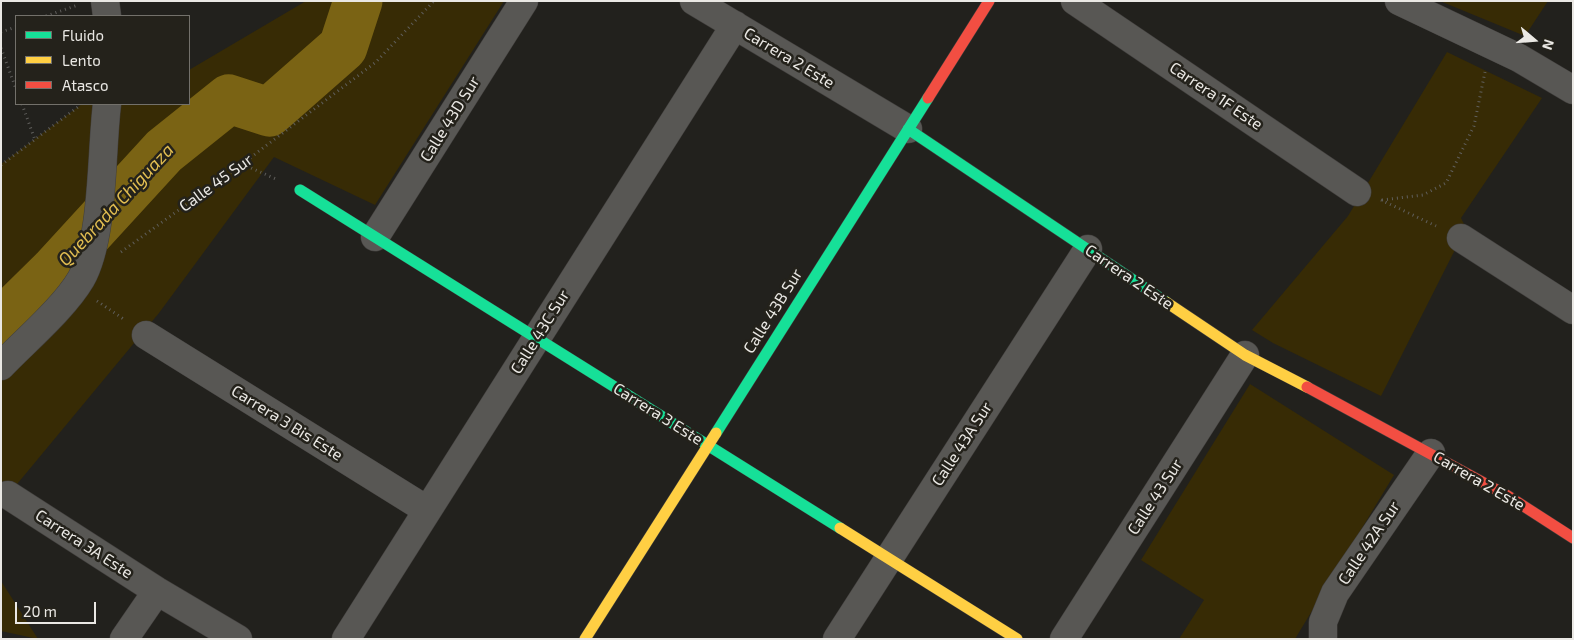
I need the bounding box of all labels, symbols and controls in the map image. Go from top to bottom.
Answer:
legend [15,15,190,105]
north arrow [1509,15,1559,65]
street label: Carrera 2 Este [740,23,838,93]
text: Fluido [62,26,104,44]
text: N [1539,37,1558,52]
text: Lento [62,51,101,69]
street label: Carrera 1F Este [1166,58,1266,134]
street label: Calle 43D Sur [416,73,484,165]
text: Atasco [62,76,108,94]
water label: Quebrada Chiguaza [54,139,178,271]
street label: Calle 45 Sur [176,150,256,216]
street label: Carrera 2 Este [1081,240,1177,314]
street label: Calle 43B Sur [739,265,807,357]
street label: Calle 43C Sur [507,286,573,378]
street label: Carrera 3 Este [610,379,706,449]
street label: Carrera 3 Bis Este [228,381,346,465]
street label: Calle 43A Sur [928,398,996,490]
street label: Carrera 2 Este [1430,447,1528,515]
street label: Calle 43 Sur [1123,456,1187,538]
street label: Calle 42A Sur [1334,498,1404,588]
street label: Carrera 3A Este [32,505,136,583]
scale bar [18,592,99,624]
text: 20 m [23,602,57,620]

